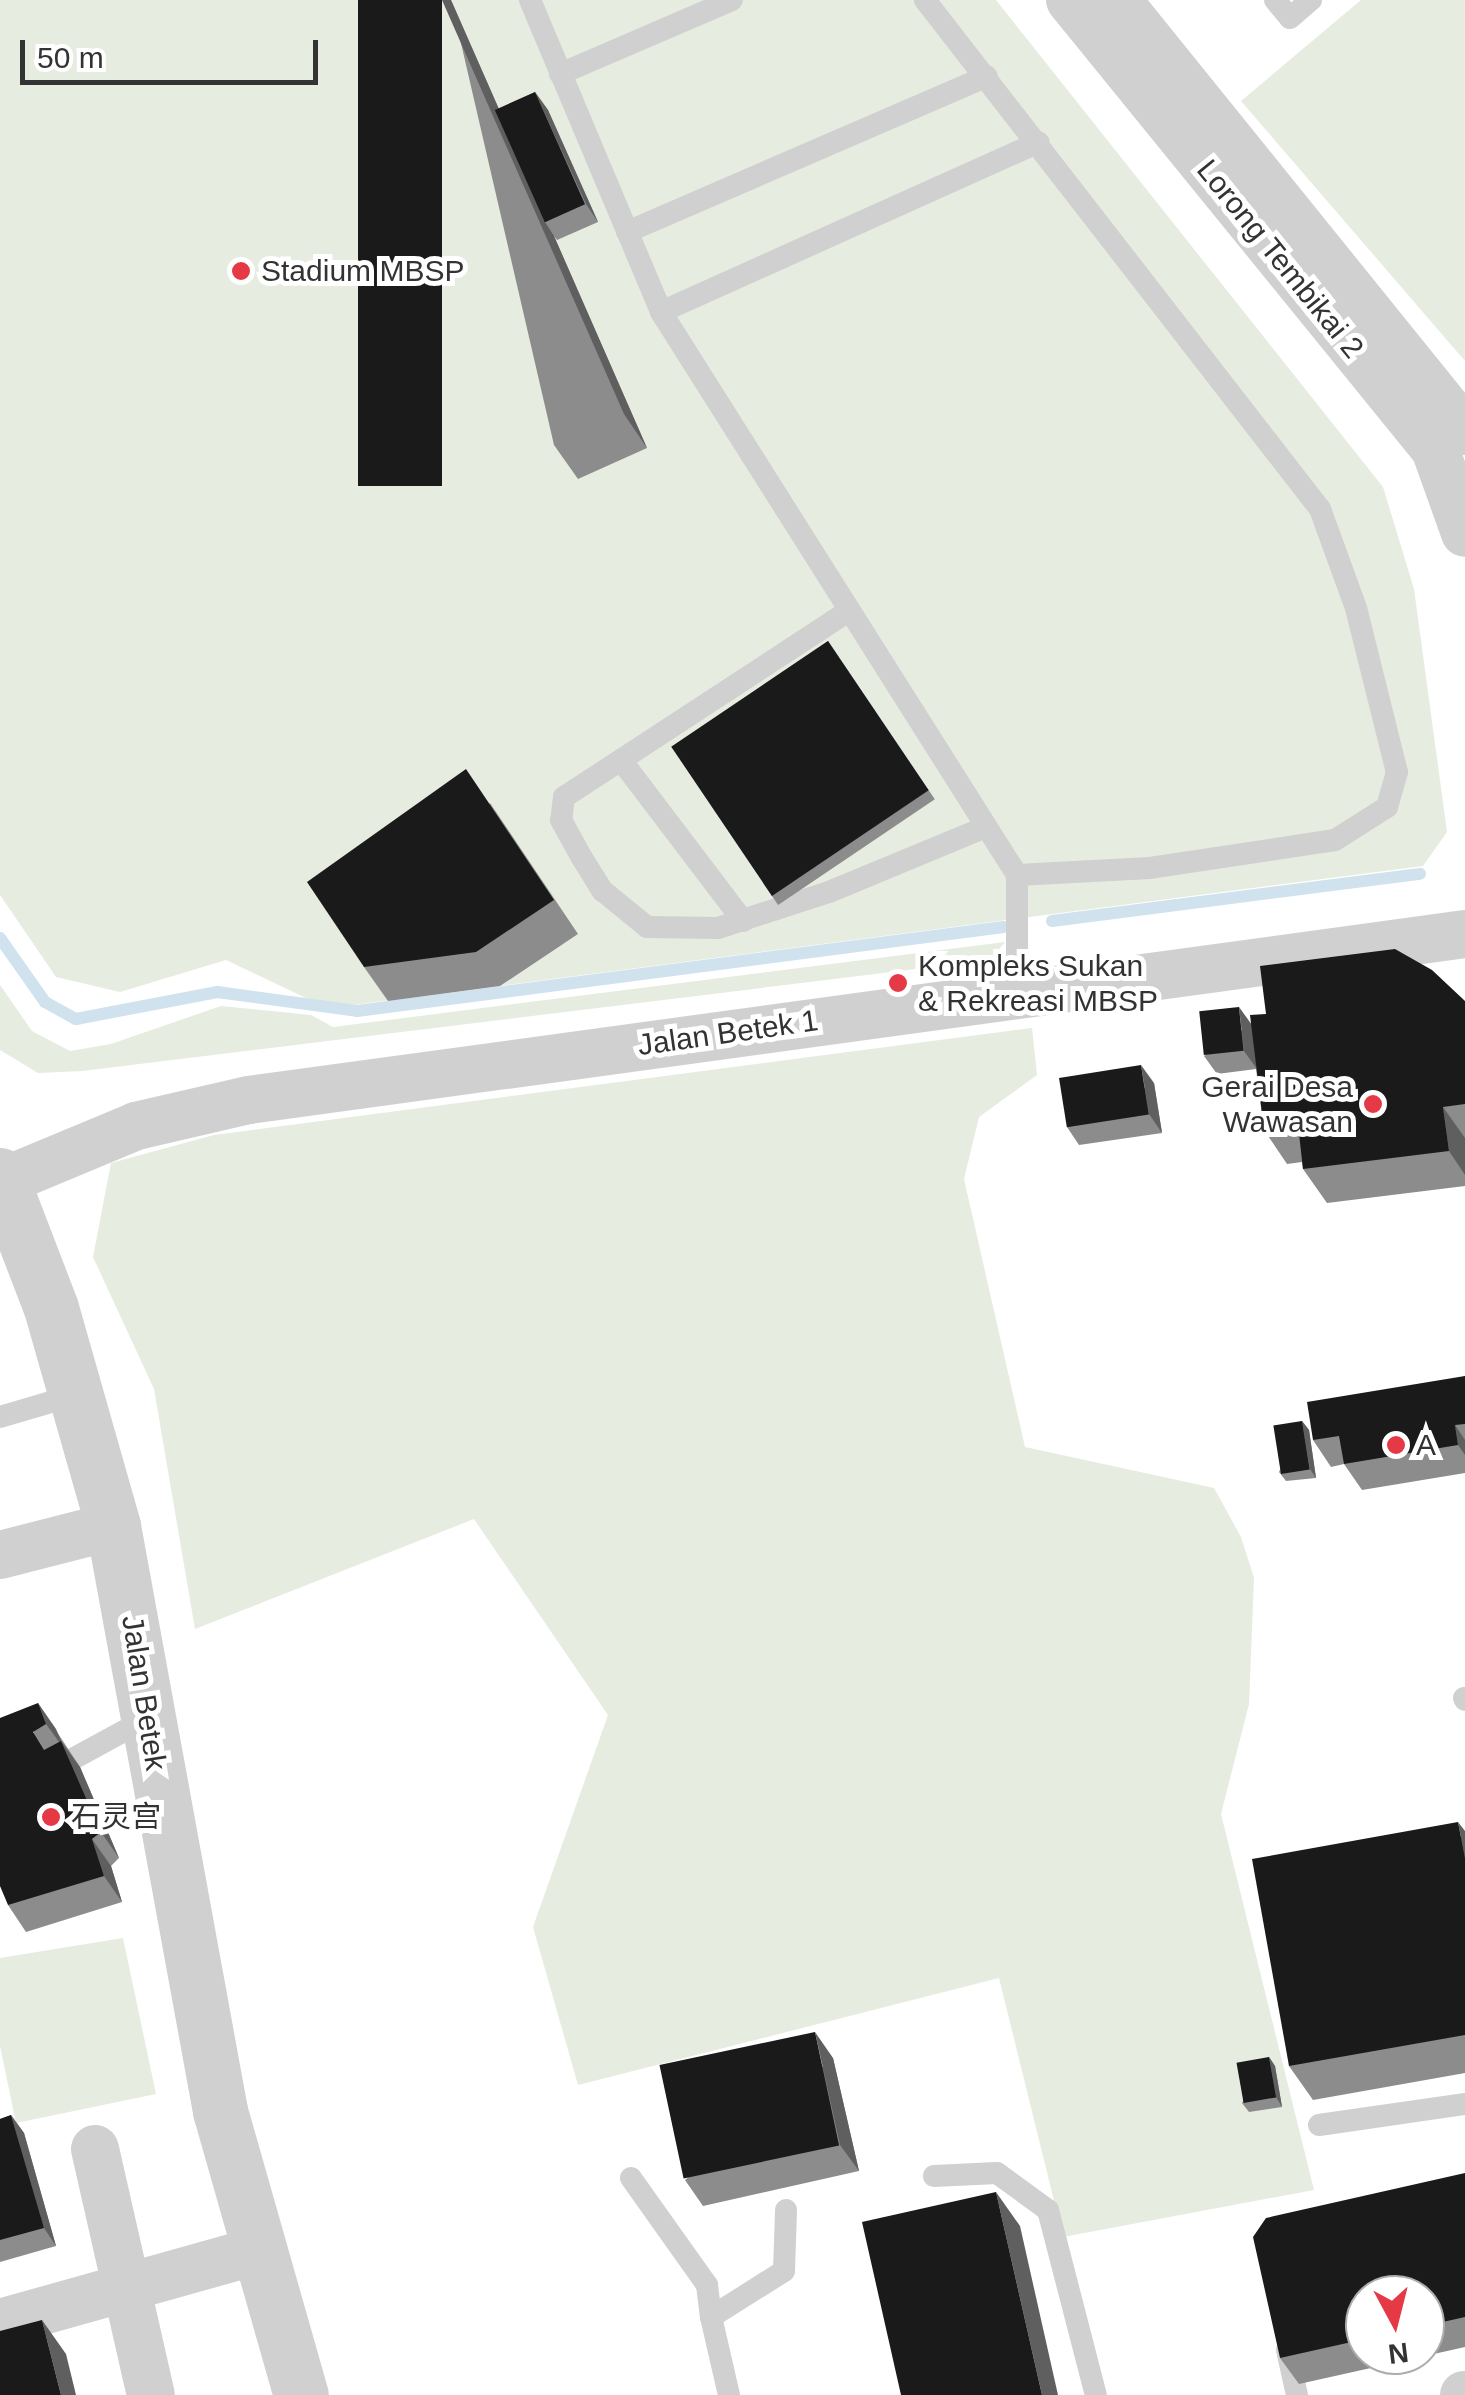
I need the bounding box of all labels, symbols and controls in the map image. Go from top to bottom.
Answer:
scale bar [25,20,322,82]
text: 50 m [37,41,104,74]
street label: Lorong Tembikai 2 [1189,152,1371,366]
place label: Stadium MBSP [261,253,464,289]
marker: Stadium MBSP [230,260,252,282]
place label: Kompleks Sukan & Rekreasi MBSP [918,948,1158,1018]
marker: Kompleks Sukan & Rekreasi MBSP [887,972,909,994]
street label: Jalan Betek 1 [635,1003,821,1063]
place label: Gerai Desa Wawasan [1201,1069,1353,1140]
marker: Gerai Desa Wawasan [1362,1093,1384,1115]
place label: A [1416,1427,1436,1463]
marker: A [1385,1434,1407,1456]
street label: Jalan Betek [114,1613,174,1773]
place label: 石灵宫 [71,1799,161,1835]
marker: 石灵宫 [40,1806,62,1828]
north arrow [1345,2275,1445,2375]
text: N [1387,2337,1410,2370]

